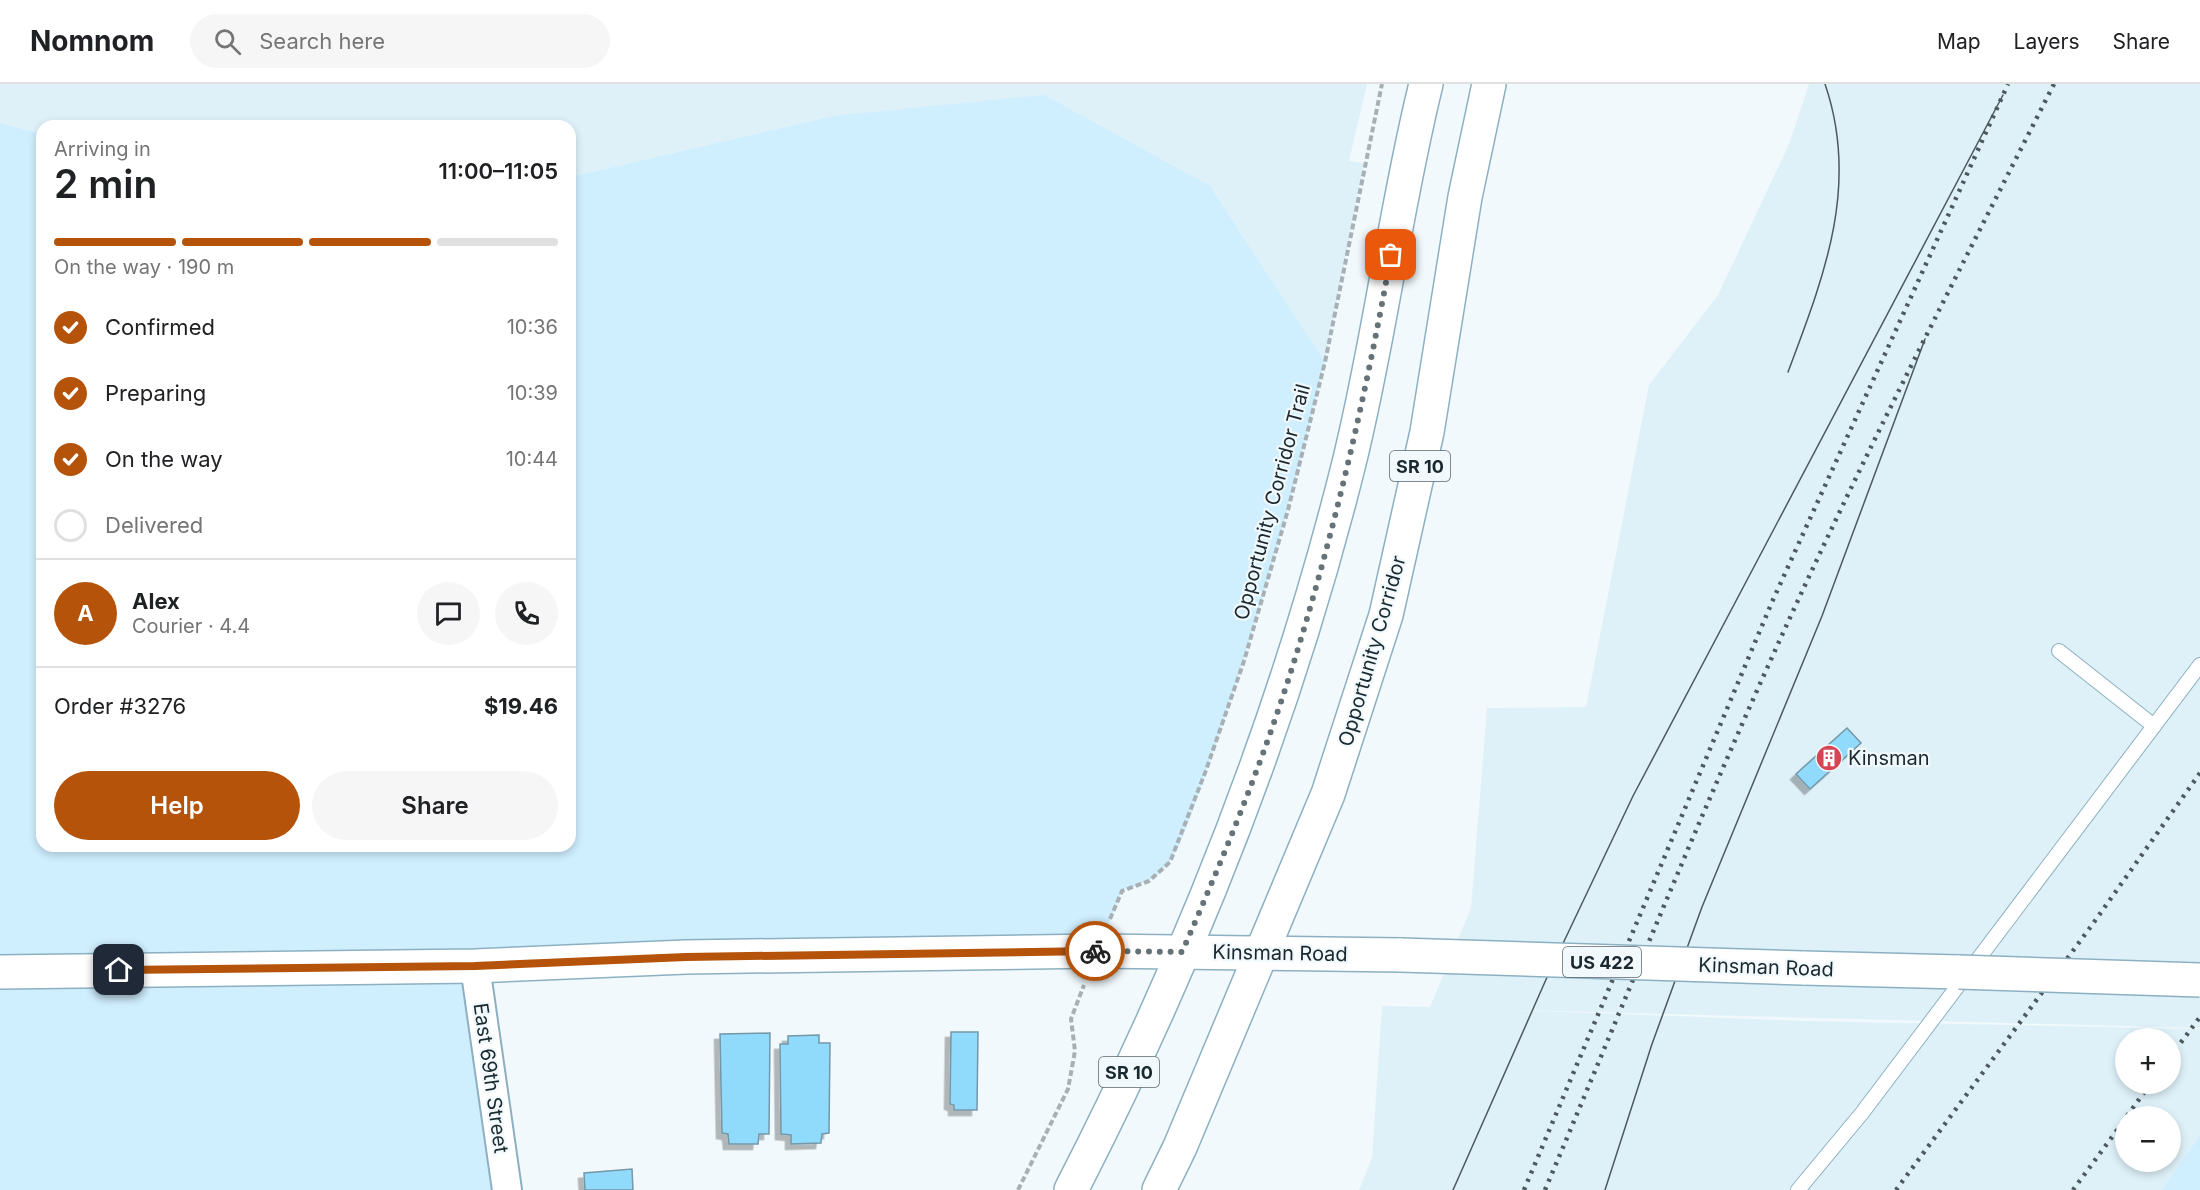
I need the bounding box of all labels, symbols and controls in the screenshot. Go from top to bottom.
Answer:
search box [190,14,610,68]
text: Nomnom [30,24,154,58]
icon: search [211,25,244,58]
text: Search here [259,28,385,54]
text: Map [1937,29,1981,54]
text: Layers [2014,29,2080,54]
text: Share [2113,29,2170,54]
text: Arriving in [54,137,151,161]
text: 11:00–11:05 [438,158,558,184]
text: 2 min [54,160,157,207]
pin [1365,229,1416,280]
icon: bag [1374,238,1407,271]
text: On the way · 190 m [54,255,234,279]
icon: check [54,311,87,344]
text: Confirmed [105,314,215,340]
text: 10:36 [507,315,558,339]
icon: check [54,377,87,410]
text: Preparing [105,380,206,406]
text: 10:39 [507,381,558,405]
street label: Opportunity Corridor Trail [1229,381,1315,623]
icon: check [54,443,87,476]
text: On the way [105,446,223,472]
text: 10:44 [506,447,558,471]
road number: SR 10 [1390,451,1450,481]
text: Delivered [105,512,203,538]
street label: Opportunity Corridor [1333,552,1411,749]
button: chat [417,582,480,645]
button: phone [495,582,558,645]
text: Alex [132,588,180,614]
text: A [77,600,94,626]
text: Courier · 4.4 [132,614,250,638]
text: Order #3276 [54,693,186,719]
text: $19.46 [484,693,558,719]
building icon: Kinsman [1814,743,1844,773]
place label: Kinsman [1848,746,1930,770]
button: Help [54,771,300,840]
button: Share [312,771,558,840]
courier [1065,921,1125,981]
icon: bike [1079,935,1112,968]
street label: Kinsman Road [1212,940,1348,966]
pin [93,944,144,995]
road number: US 422 [1563,947,1641,977]
icon: home [102,953,135,986]
street label: Kinsman Road [1698,953,1834,981]
street label: East 69th Street [469,1001,513,1155]
map controls [2115,1028,2181,1172]
button: + [2115,1028,2181,1094]
road number: SR 10 [1099,1057,1159,1087]
button: − [2115,1106,2181,1172]

